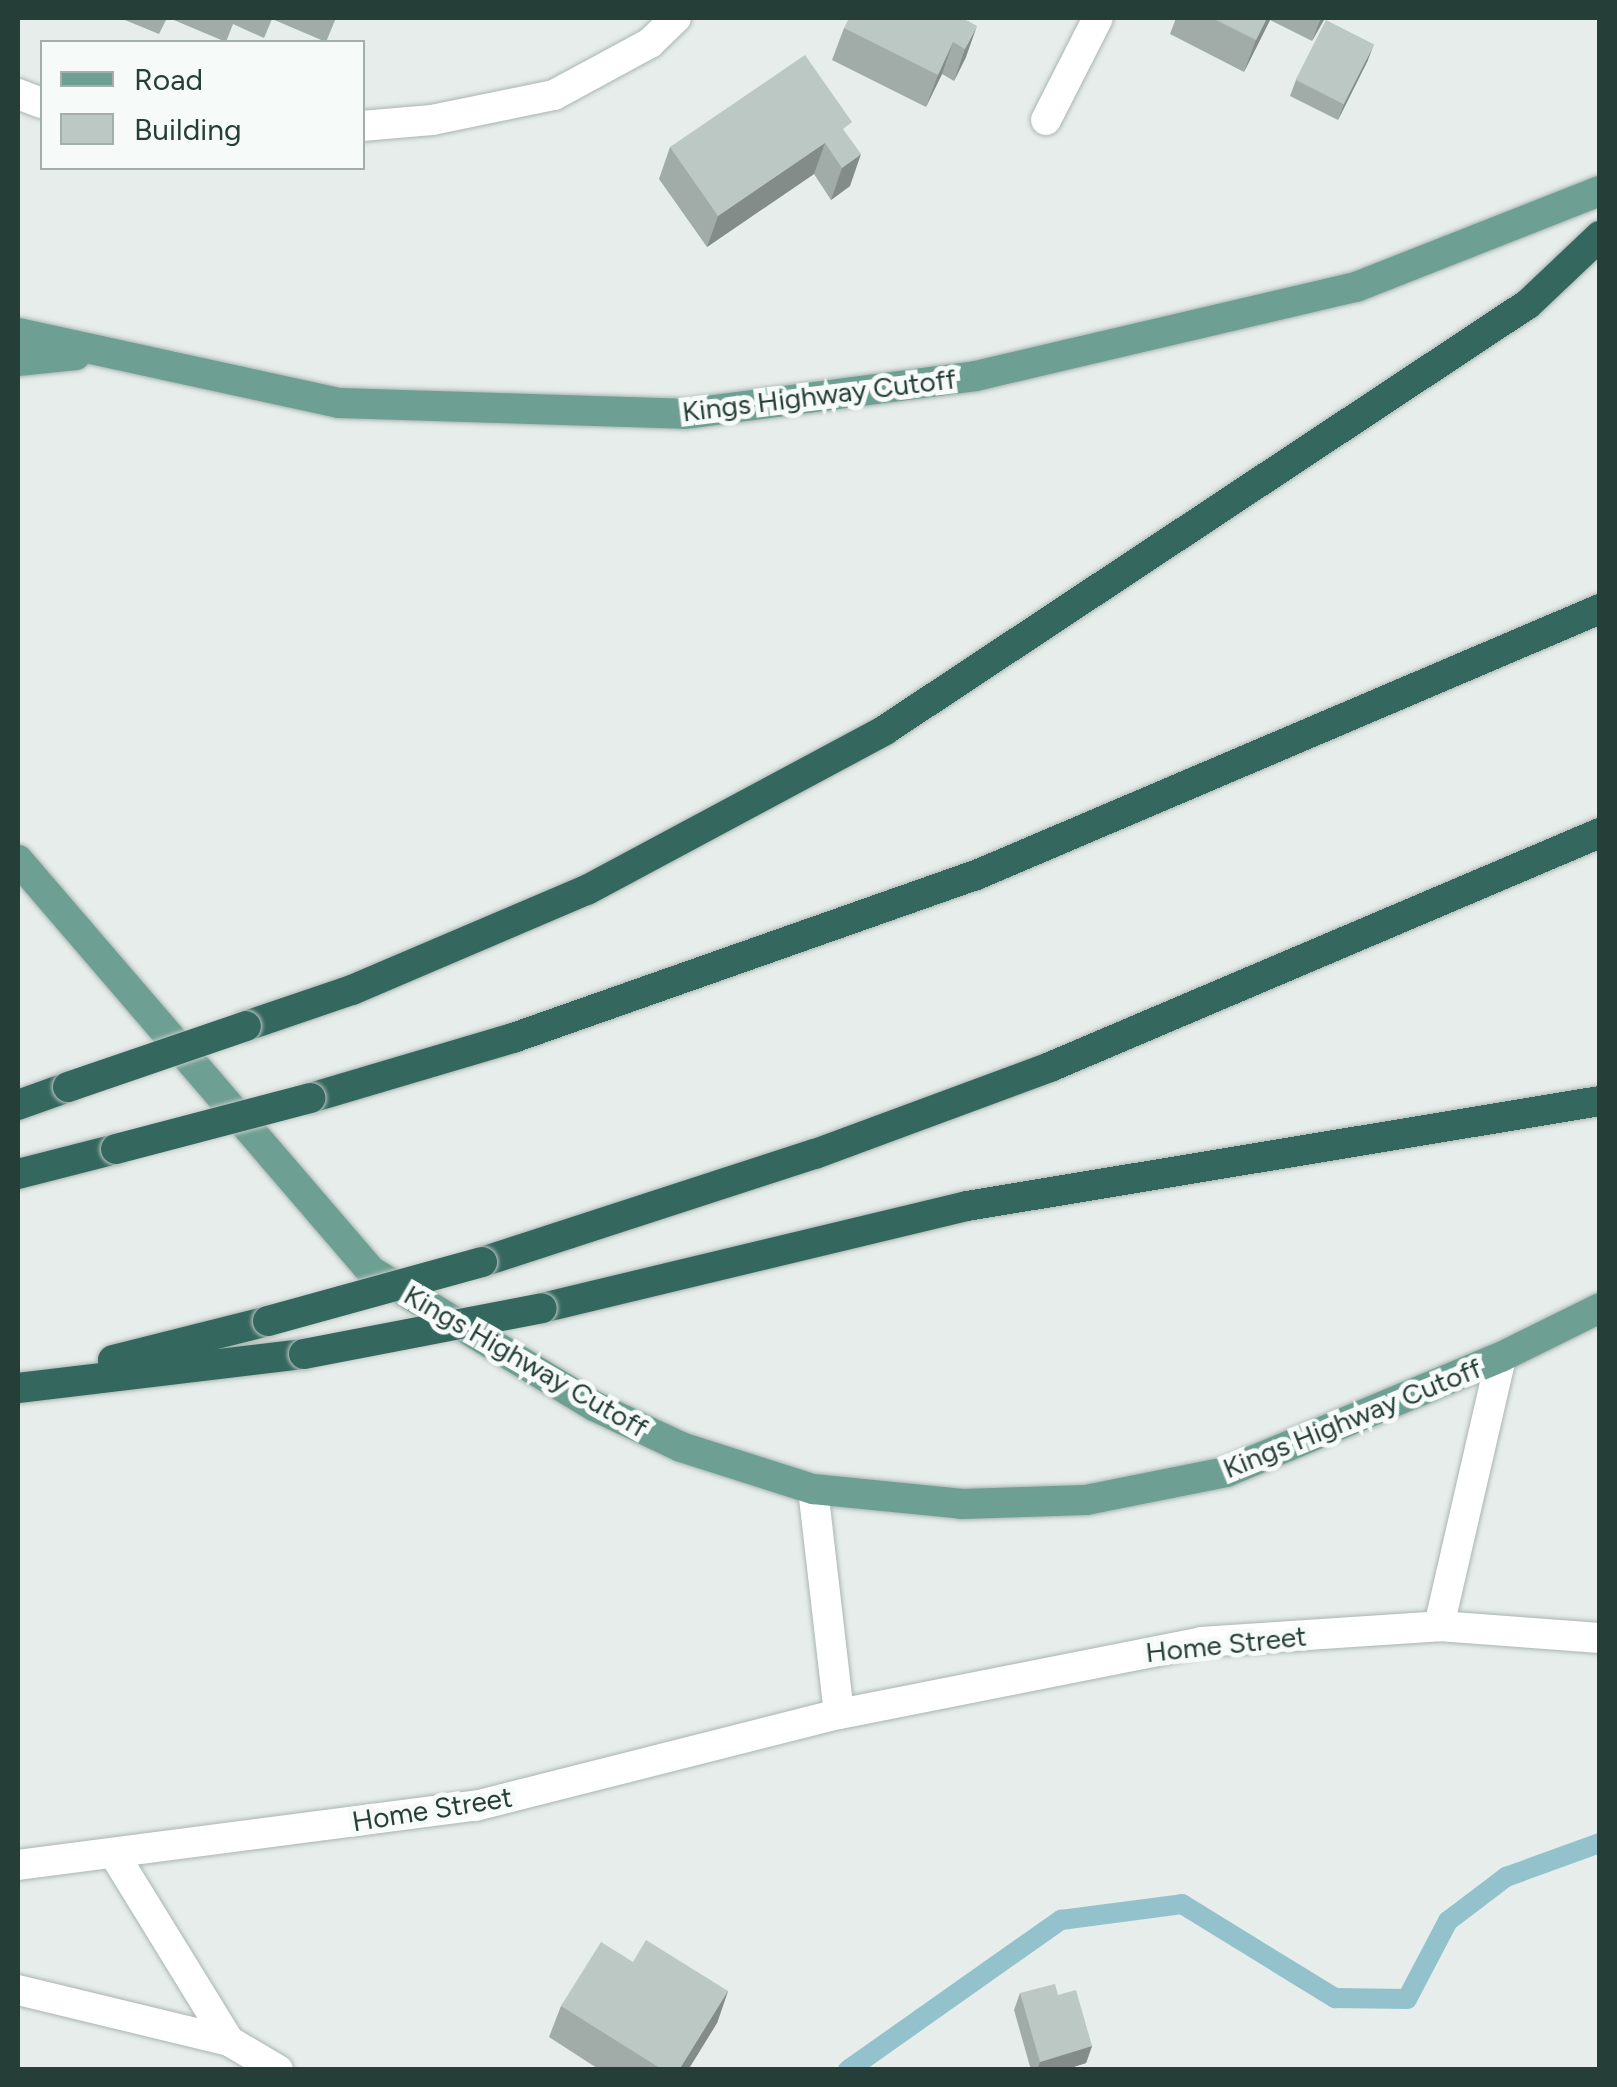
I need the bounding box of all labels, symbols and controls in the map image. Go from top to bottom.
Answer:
legend [40,40,365,170]
text: Road [134,61,203,98]
text: Building [134,111,242,148]
street label: Kings Highway Cutoff [680,362,958,428]
street label: Kings Highway Cutoff [398,1278,654,1444]
street label: Kings Highway Cutoff [1218,1351,1486,1485]
street label: Home Street [1144,1619,1308,1669]
street label: Home Street [350,1780,514,1838]

